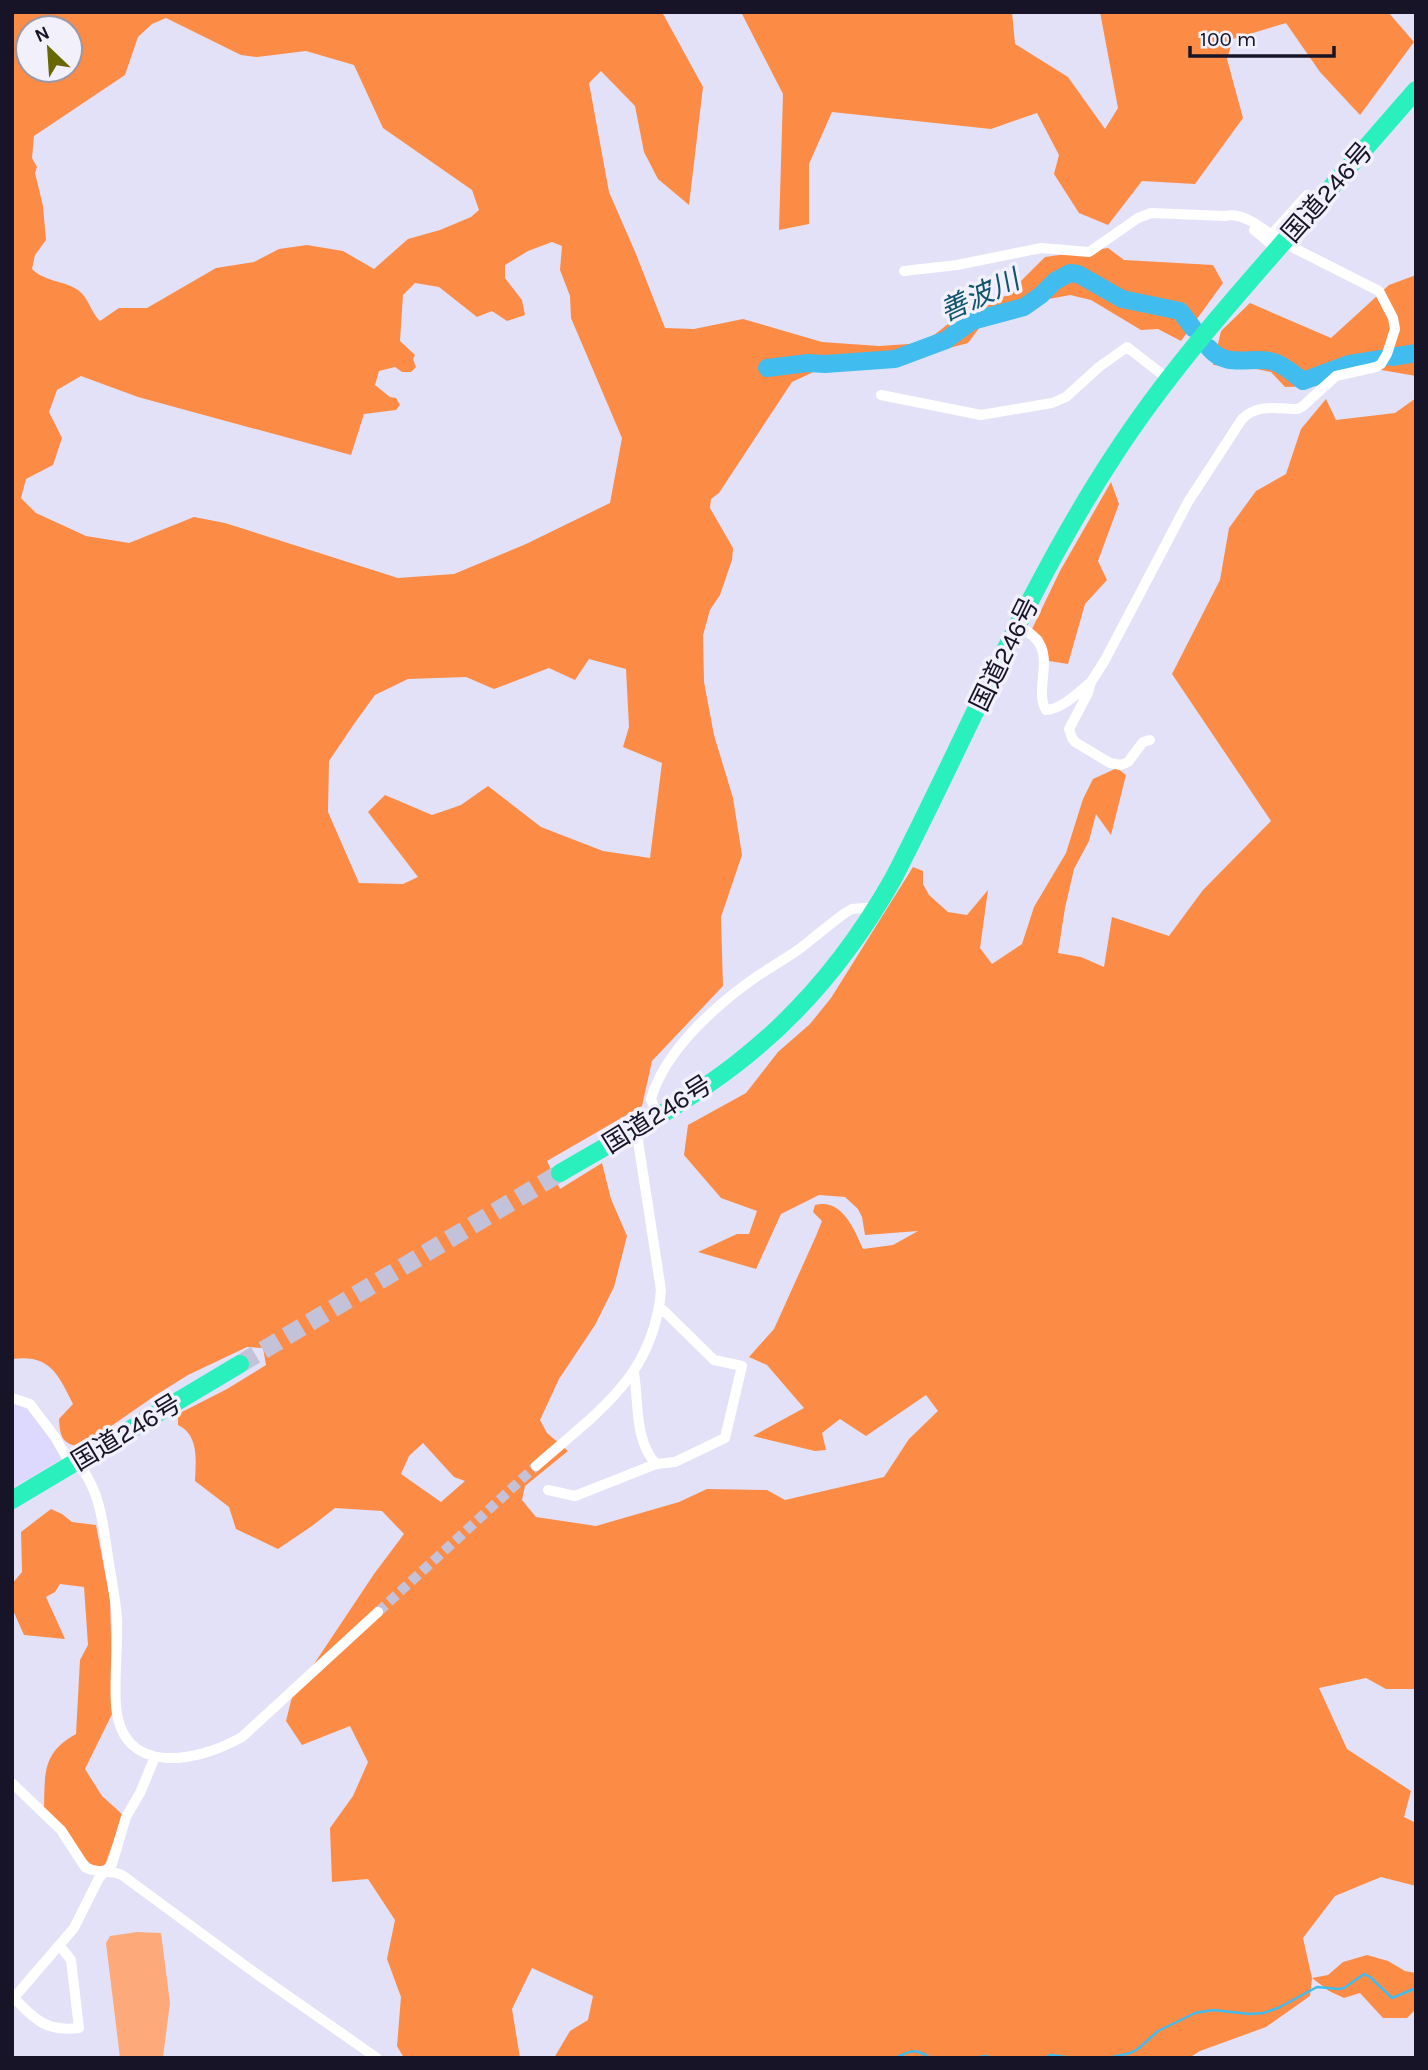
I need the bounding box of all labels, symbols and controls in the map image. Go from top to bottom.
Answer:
north arrow [14,14,84,84]
scale bar [1190,14,1334,58]
text: N [31,22,53,47]
text: 100 m [1200,27,1257,51]
street label: 国道246号 [1276,136,1379,249]
water label: 善波川 [934,261,1027,328]
street label: 国道246号 [964,592,1045,716]
street label: 国道246号 [597,1069,717,1160]
street label: 国道246号 [66,1388,187,1477]

